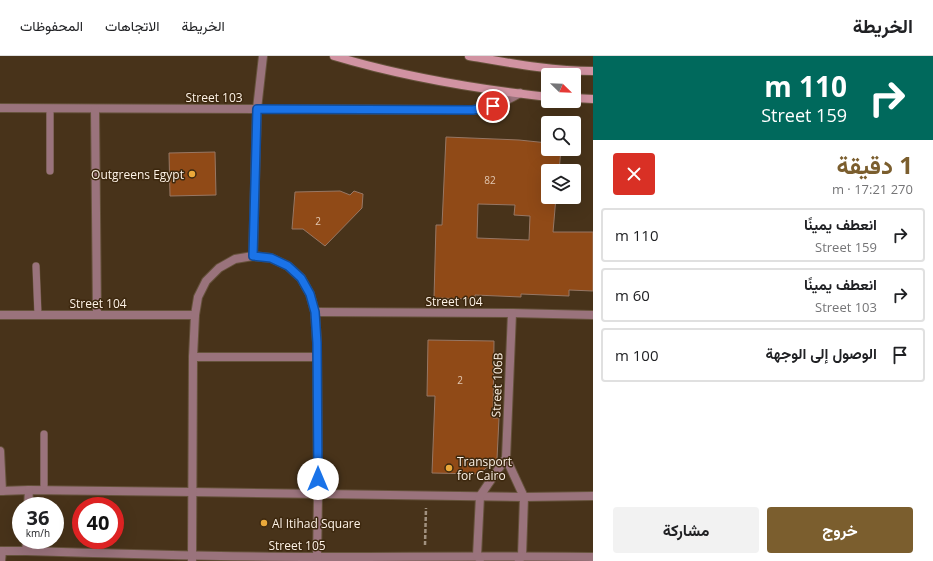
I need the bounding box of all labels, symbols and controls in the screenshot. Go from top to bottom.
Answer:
text: الخريطة [853,13,913,39]
text: المحفوظات [20,16,83,35]
text: الاتجاهات [105,16,159,35]
text: الخريطة [181,16,225,35]
text: 110 m [764,67,847,105]
north arrow [541,68,581,108]
map controls [541,68,581,204]
icon: right [861,72,913,124]
street label: Street 103 [185,89,243,106]
pin [476,89,510,123]
icon: arrive [482,95,504,117]
text: Street 159 [761,103,847,127]
button: search [541,116,581,156]
text: 1 دقيقة [836,148,913,181]
button: close [613,153,655,195]
button: layers [541,164,581,204]
place label: Outgreens Egypt [91,166,184,183]
marker: Outgreens Egypt [187,169,197,179]
house number: 82 [484,173,496,187]
text: 270 m · 17:21 [832,180,913,198]
house number: 2 [315,214,321,228]
text: انعطف يمينًا [804,214,877,234]
icon: right [889,224,911,246]
text: 110 m [615,225,659,245]
text: Street 159 [815,238,877,256]
text: انعطف يمينًا [804,274,877,294]
icon: right [889,284,911,306]
text: 60 m [615,285,650,305]
street label: Street 104 [425,293,483,310]
street label: Street 104 [69,295,127,312]
text: Street 103 [815,298,877,316]
text: الوصول إلى الوجهة [766,343,877,363]
icon: arrive [889,344,911,366]
text: 100 m [615,345,659,365]
street label: Street 106B [487,352,507,418]
house number: 2 [457,373,463,387]
place label: Transport for Cairo [457,453,512,484]
position arrow [297,458,339,500]
marker: Transport for Cairo [444,463,454,473]
speed limit sign: 40 [72,497,124,549]
text: 36 [27,504,49,531]
button: مشاركة [613,507,759,553]
button: خروج [767,507,913,553]
place label: Al Itihad Square [272,515,361,532]
marker: Al Itihad Square [259,518,269,528]
text: km/h [26,526,50,540]
street label: Street 105 [268,537,326,554]

